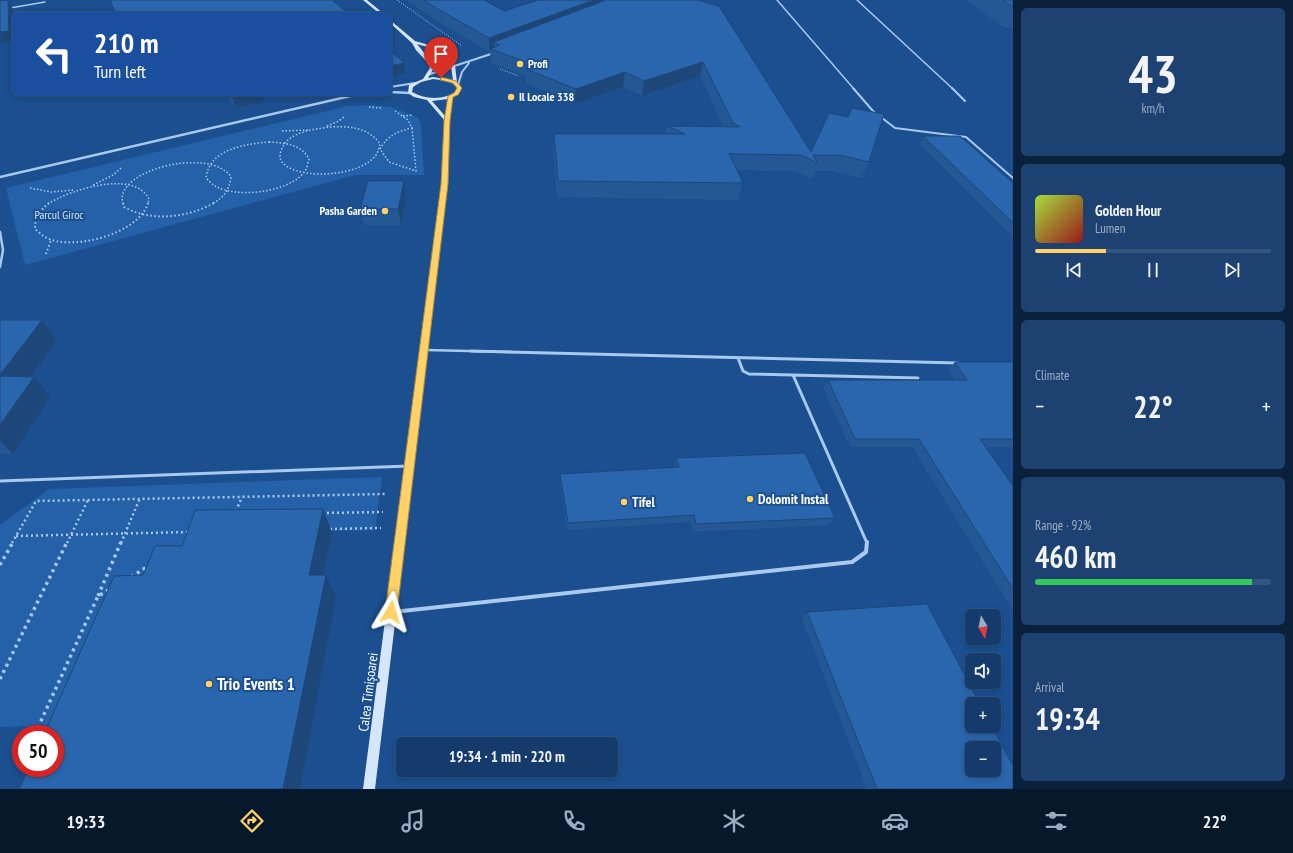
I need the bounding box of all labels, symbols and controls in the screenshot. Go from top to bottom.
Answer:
text: 210 m [94,24,158,61]
icon: left [28,28,80,80]
pin [424,37,458,78]
text: 43 [1128,40,1178,107]
icon: arrive [430,43,452,65]
place label: Profi [528,56,548,71]
marker: Profi [515,59,525,69]
text: Turn left [94,60,146,83]
place label: Il Locale 338 [519,89,574,104]
marker: Il Locale 338 [506,92,516,102]
text: km/h [1141,100,1165,117]
text: Golden Hour [1095,201,1162,220]
place label: Pasha Garden [319,203,377,218]
marker: Pasha Garden [380,206,390,216]
park label: Parcul Giroc [34,207,84,222]
text: Lumen [1095,220,1125,237]
icon: previous [1063,259,1085,281]
icon: pause [1142,259,1164,281]
icon: next [1221,259,1243,281]
text: Climate [1035,367,1069,384]
text: 22° [1133,387,1173,426]
text: − [1035,392,1044,420]
text: + [1262,392,1271,420]
place label: Dolomit Instal [758,490,829,508]
place label: Tifel [632,493,656,511]
marker: Dolomit Instal [745,494,755,504]
marker: Tifel [619,497,629,507]
text: Range · 92% [1035,517,1091,534]
text: 460 km [1035,537,1116,576]
position arrow [370,591,412,633]
north arrow [965,609,1001,645]
map controls [965,609,1001,777]
street label: Calea Timișoarei [354,651,382,733]
button: sound [965,653,1001,689]
place label: Trio Events 1 [217,673,295,695]
marker: Trio Events 1 [204,679,214,689]
text: Arrival [1035,679,1064,696]
button: + [965,697,1001,733]
text: 19:34 [1035,699,1100,738]
speed limit sign: 50 [12,725,64,777]
button: − [965,741,1001,777]
text: 19:34 · 1 min · 220 m [449,747,565,766]
icon: directions [238,807,266,835]
icon: music [399,807,427,835]
icon: phone [560,807,588,835]
icon: climate [720,807,748,835]
icon: car [881,807,909,835]
icon: filters [1042,807,1070,835]
text: 19:33 [66,810,105,833]
text: 22° [1203,810,1227,833]

